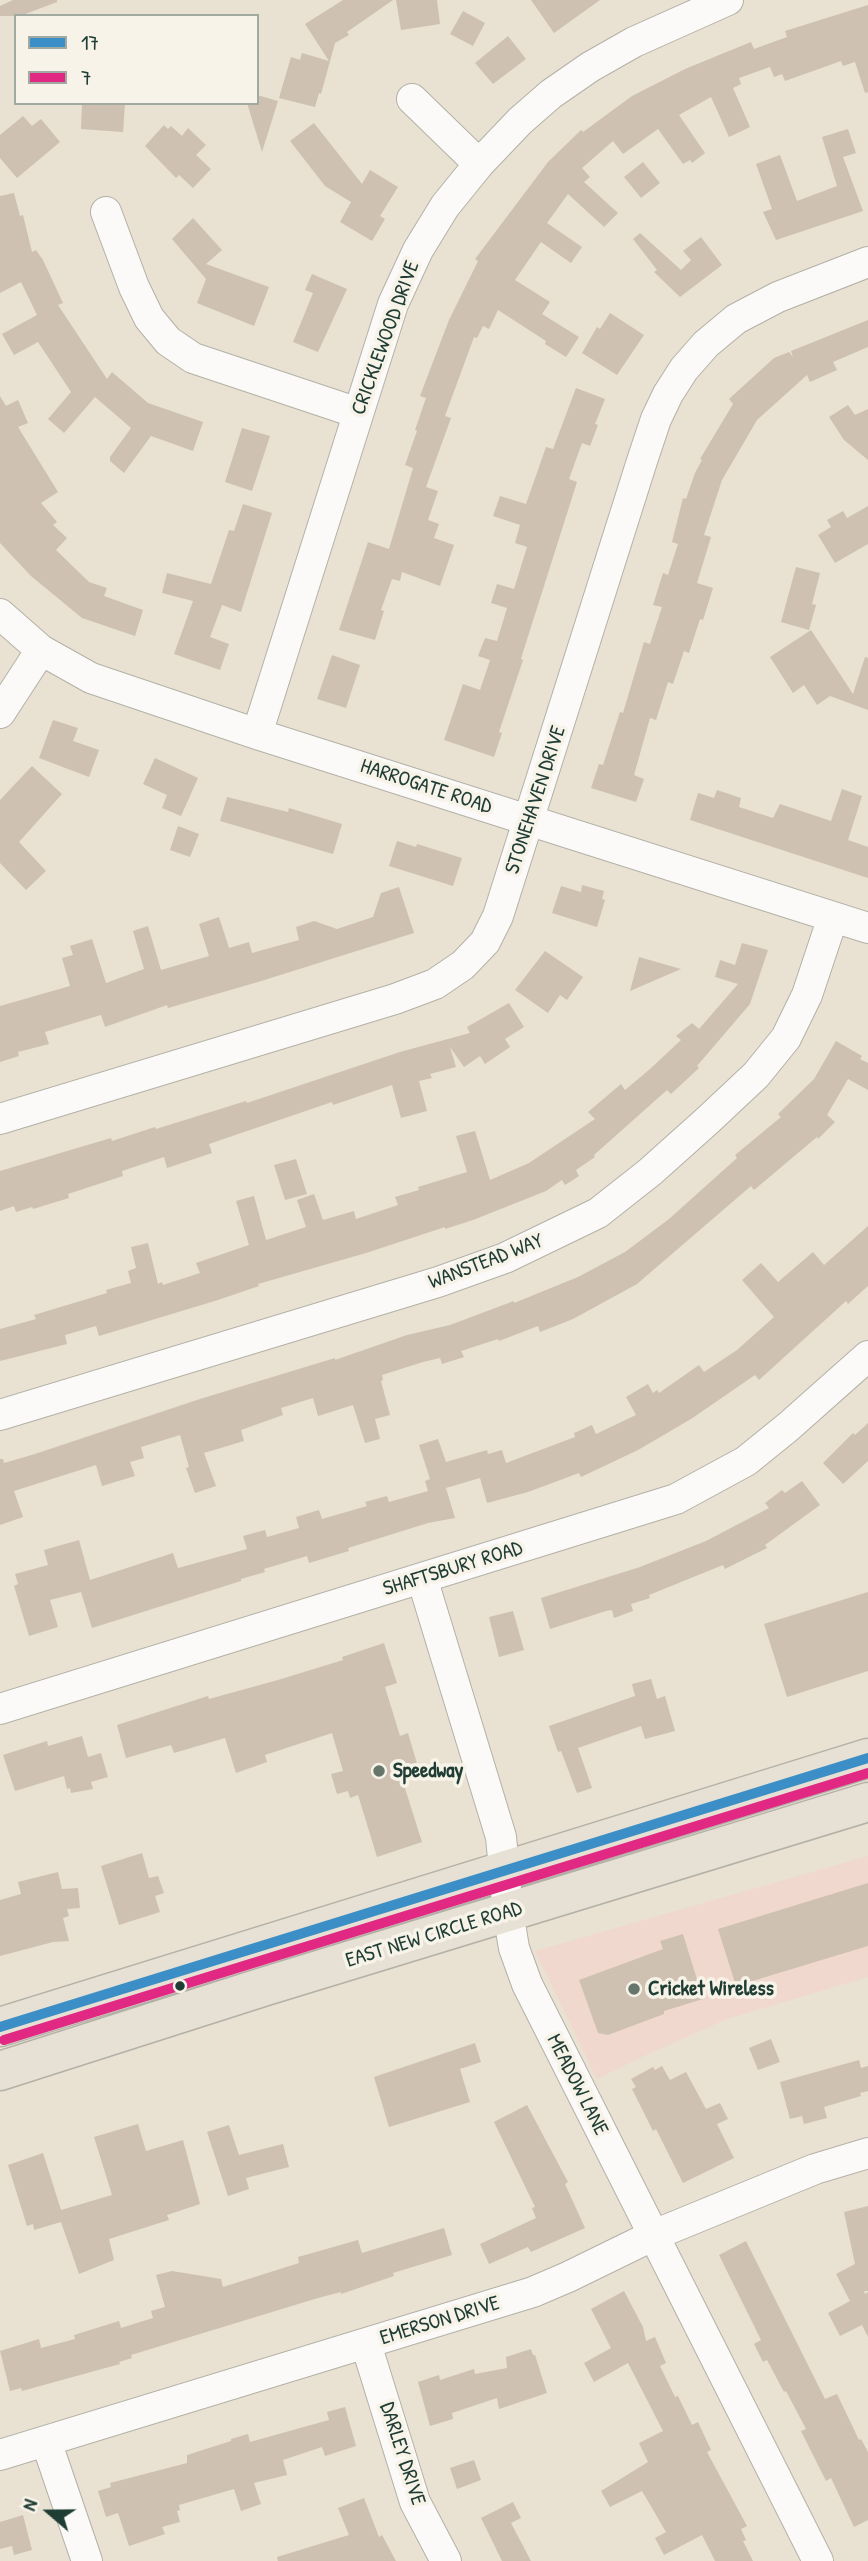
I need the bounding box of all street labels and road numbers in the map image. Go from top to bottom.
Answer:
street label: CRICKLEWOOD DRIVE [346,257,426,419]
street label: STONEHAVEN DRIVE [500,723,572,877]
street label: HARROGATE ROAD [357,754,495,820]
street label: WANSTEAD WAY [425,1229,547,1295]
street label: SHAFTSBURY ROAD [380,1536,526,1602]
street label: EAST NEW CIRCLE ROAD [343,1896,525,1974]
street label: MEADOW LANE [541,2030,613,2140]
street label: EMERSON DRIVE [377,2291,503,2351]
street label: DARLEY DRIVE [374,2399,430,2509]

